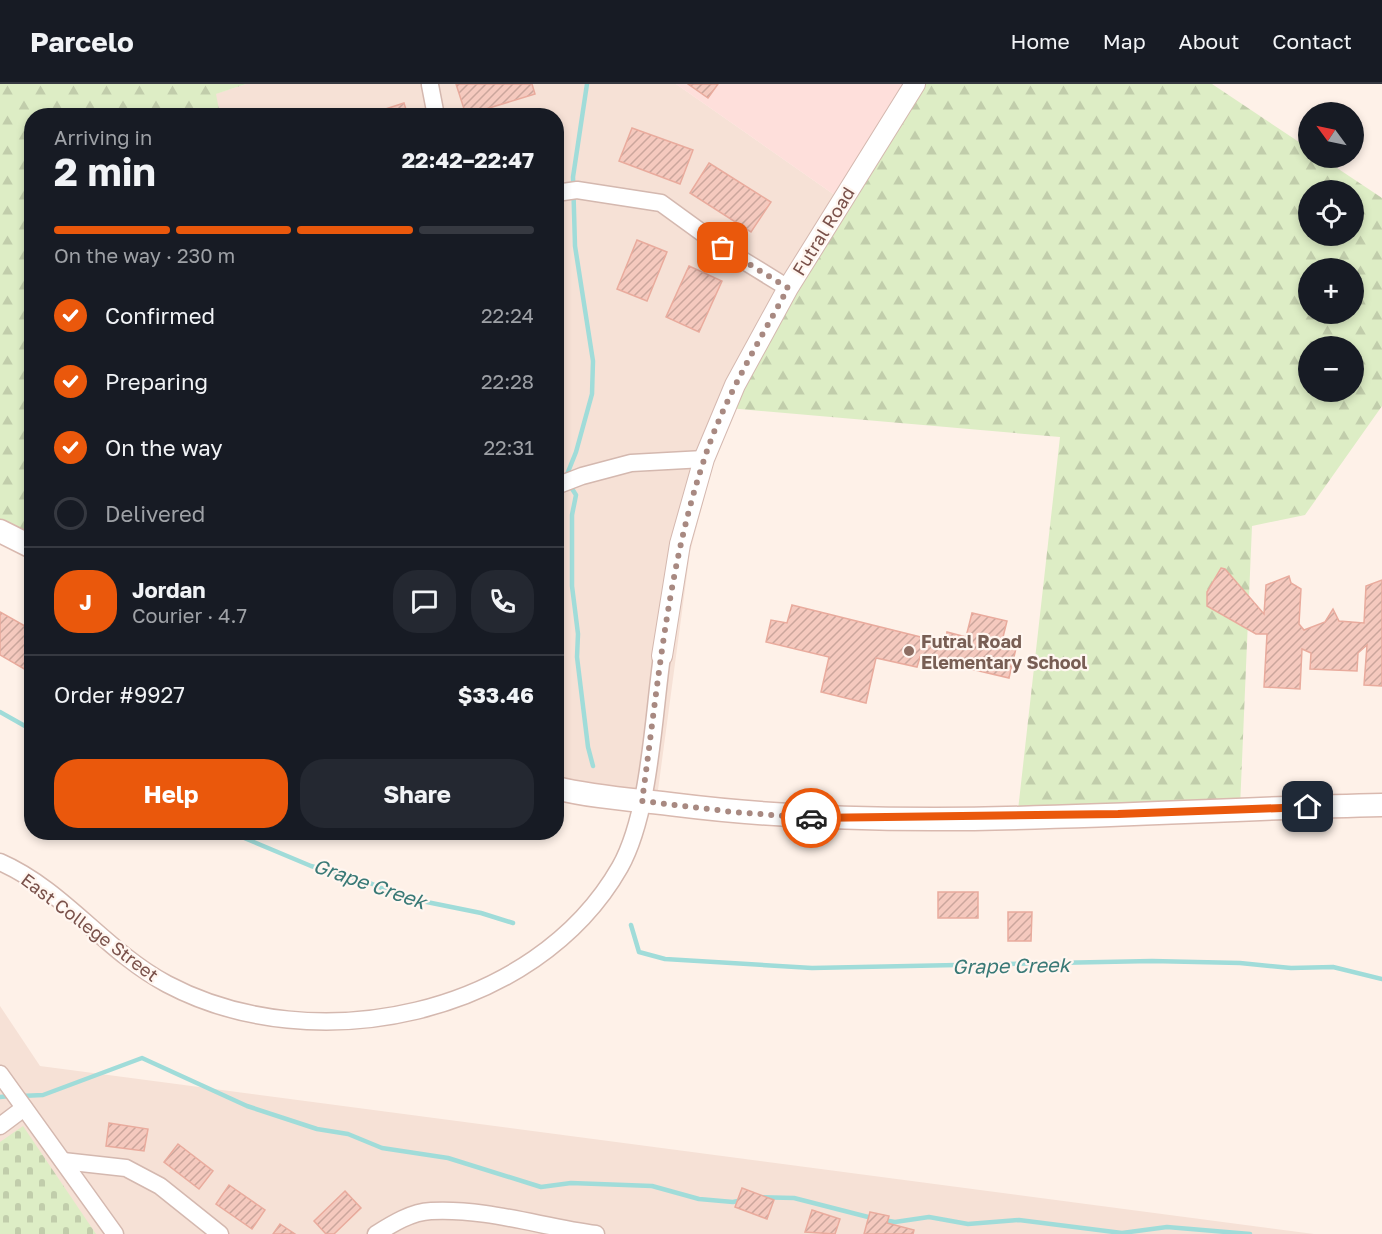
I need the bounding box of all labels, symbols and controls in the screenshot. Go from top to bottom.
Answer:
text: Parcelo [30,25,134,58]
text: Home [1010,28,1070,54]
text: Map [1103,28,1146,54]
text: About [1179,28,1239,54]
text: Contact [1272,28,1352,54]
north arrow [1298,102,1364,168]
map controls [1298,102,1364,402]
text: Arriving in [54,125,152,149]
text: 22:42–22:47 [402,146,534,173]
text: 2 min [54,148,156,195]
button: locate [1298,180,1364,246]
street label: Futral Road [787,183,859,279]
pin [697,222,748,273]
icon: bag [706,231,739,264]
text: On the way · 230 m [54,243,235,267]
button: + [1298,258,1364,324]
icon: check [54,299,87,332]
text: Confirmed [105,302,215,329]
text: 22:24 [481,303,534,327]
button: − [1298,336,1364,402]
icon: check [54,365,87,398]
text: Preparing [105,368,208,395]
text: 22:28 [481,369,534,393]
icon: check [54,431,87,464]
text: On the way [105,434,223,461]
text: 22:31 [483,435,534,459]
text: Delivered [105,500,205,527]
button: chat [393,570,456,633]
button: phone [471,570,534,633]
text: Jordan [132,576,206,603]
text: J [79,588,92,615]
text: Courier · 4.7 [132,603,247,627]
place label: Futral Road Elementary School [921,630,1087,673]
marker: Futral Road Elementary School [902,644,916,658]
text: Order #9927 [54,681,185,708]
text: $33.46 [458,681,534,708]
button: Help [54,759,288,828]
button: Share [300,759,534,828]
pin [1282,781,1333,832]
courier [781,788,841,848]
icon: home [1291,790,1324,823]
icon: car [795,802,828,835]
water label: Grape Creek [310,853,432,914]
street label: East College Street [17,868,163,986]
water label: Grape Creek [952,952,1073,978]

